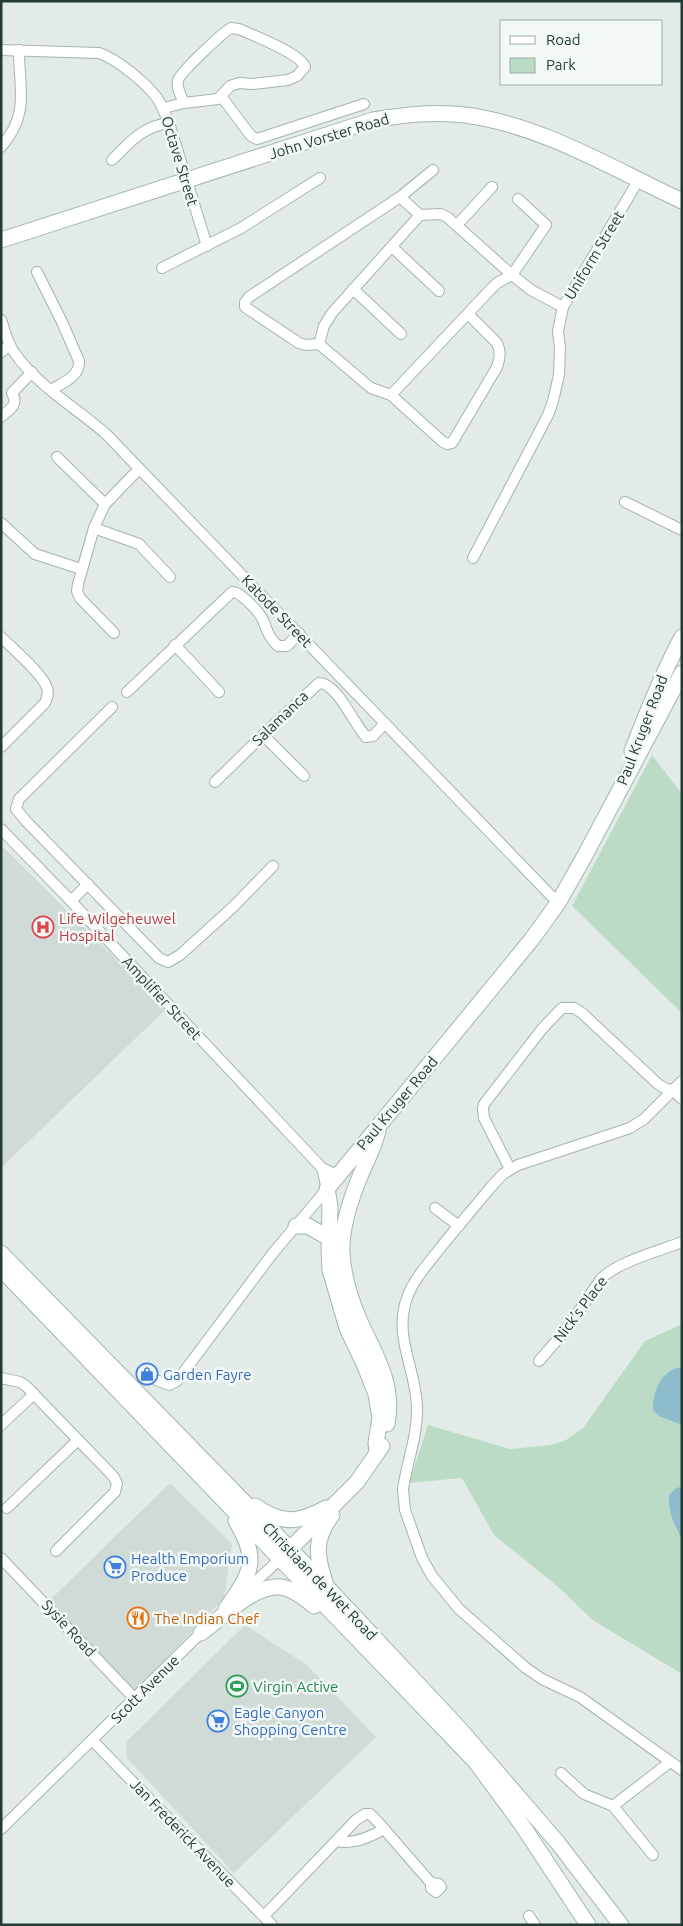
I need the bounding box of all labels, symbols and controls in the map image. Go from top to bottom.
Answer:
legend [500,20,663,85]
text: Road [546,31,581,48]
text: Park [546,56,576,73]
street label: John Vorster Road [267,110,391,162]
street label: Octave Street [158,114,202,208]
street label: Uniform Street [561,207,627,303]
street label: Katode Street [238,571,316,651]
street label: Paul Kruger Road [613,673,671,787]
street label: Salamanca [249,687,311,749]
place label: Life Wilgeheuwel Hospital [59,910,176,944]
hospital icon: Life Wilgeheuwel Hospital [31,915,55,939]
street label: Amplifier Street [119,953,205,1043]
street label: Paul Kruger Road [353,1053,441,1153]
street label: Nick’s Place [550,1273,610,1345]
shop icon: Garden Fayre [135,1362,159,1386]
place label: Garden Fayre [163,1366,252,1383]
street label: Christiaan de Wet Road [259,1519,381,1643]
place label: Health Emporium Produce [131,1550,249,1584]
supermarket icon: Health Emporium Produce [103,1555,127,1579]
street label: Sysie Road [38,1596,100,1660]
restaurant icon: The Indian Chef [126,1606,150,1630]
place label: The Indian Chef [154,1610,259,1627]
street label: Scott Avenue [107,1651,183,1727]
sports icon: Virgin Active [225,1674,249,1698]
place label: Virgin Active [253,1678,338,1695]
place label: Eagle Canyon Shopping Centre [234,1704,347,1738]
supermarket icon: Eagle Canyon Shopping Centre [206,1709,230,1733]
street label: Jan Frederick Avenue [127,1775,239,1891]

